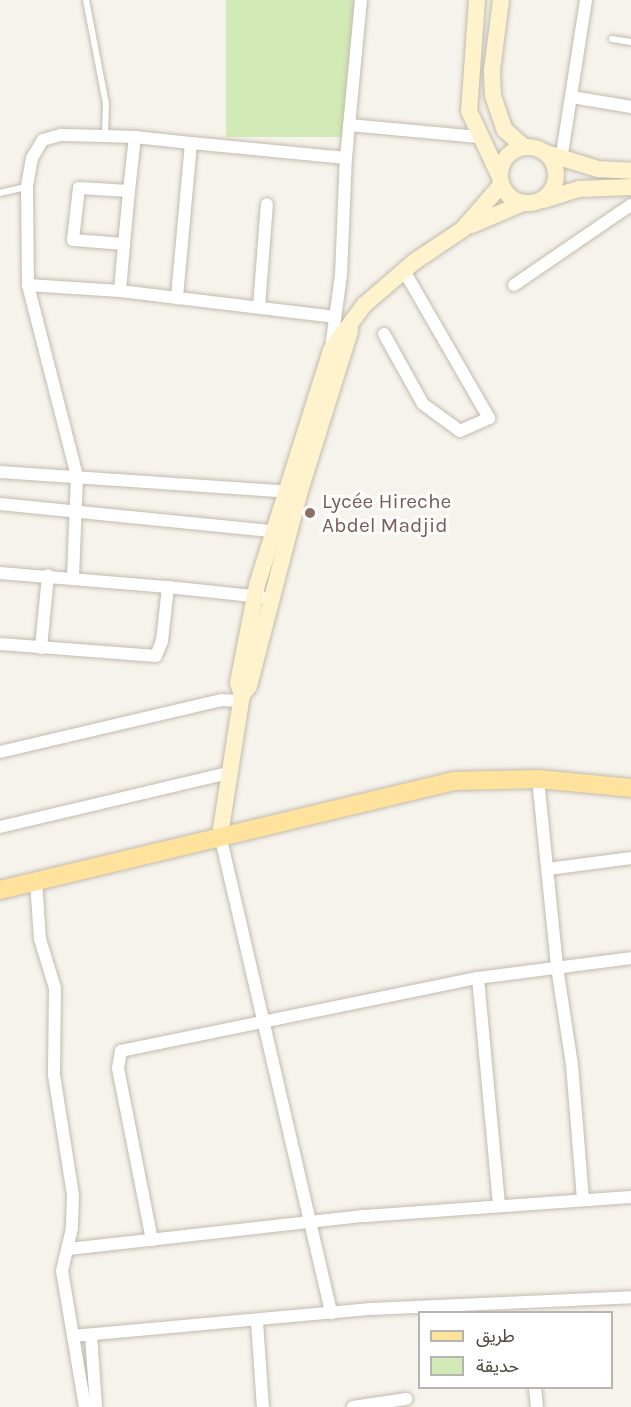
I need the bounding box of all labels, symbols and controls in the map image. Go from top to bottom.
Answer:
place label: Lycée Hireche Abdel Madjid [322,488,451,538]
marker: Lycée Hireche Abdel Madjid [303,506,317,520]
legend [418,1311,613,1389]
text: طريق [476,1325,515,1347]
text: حديقة [476,1355,519,1377]

